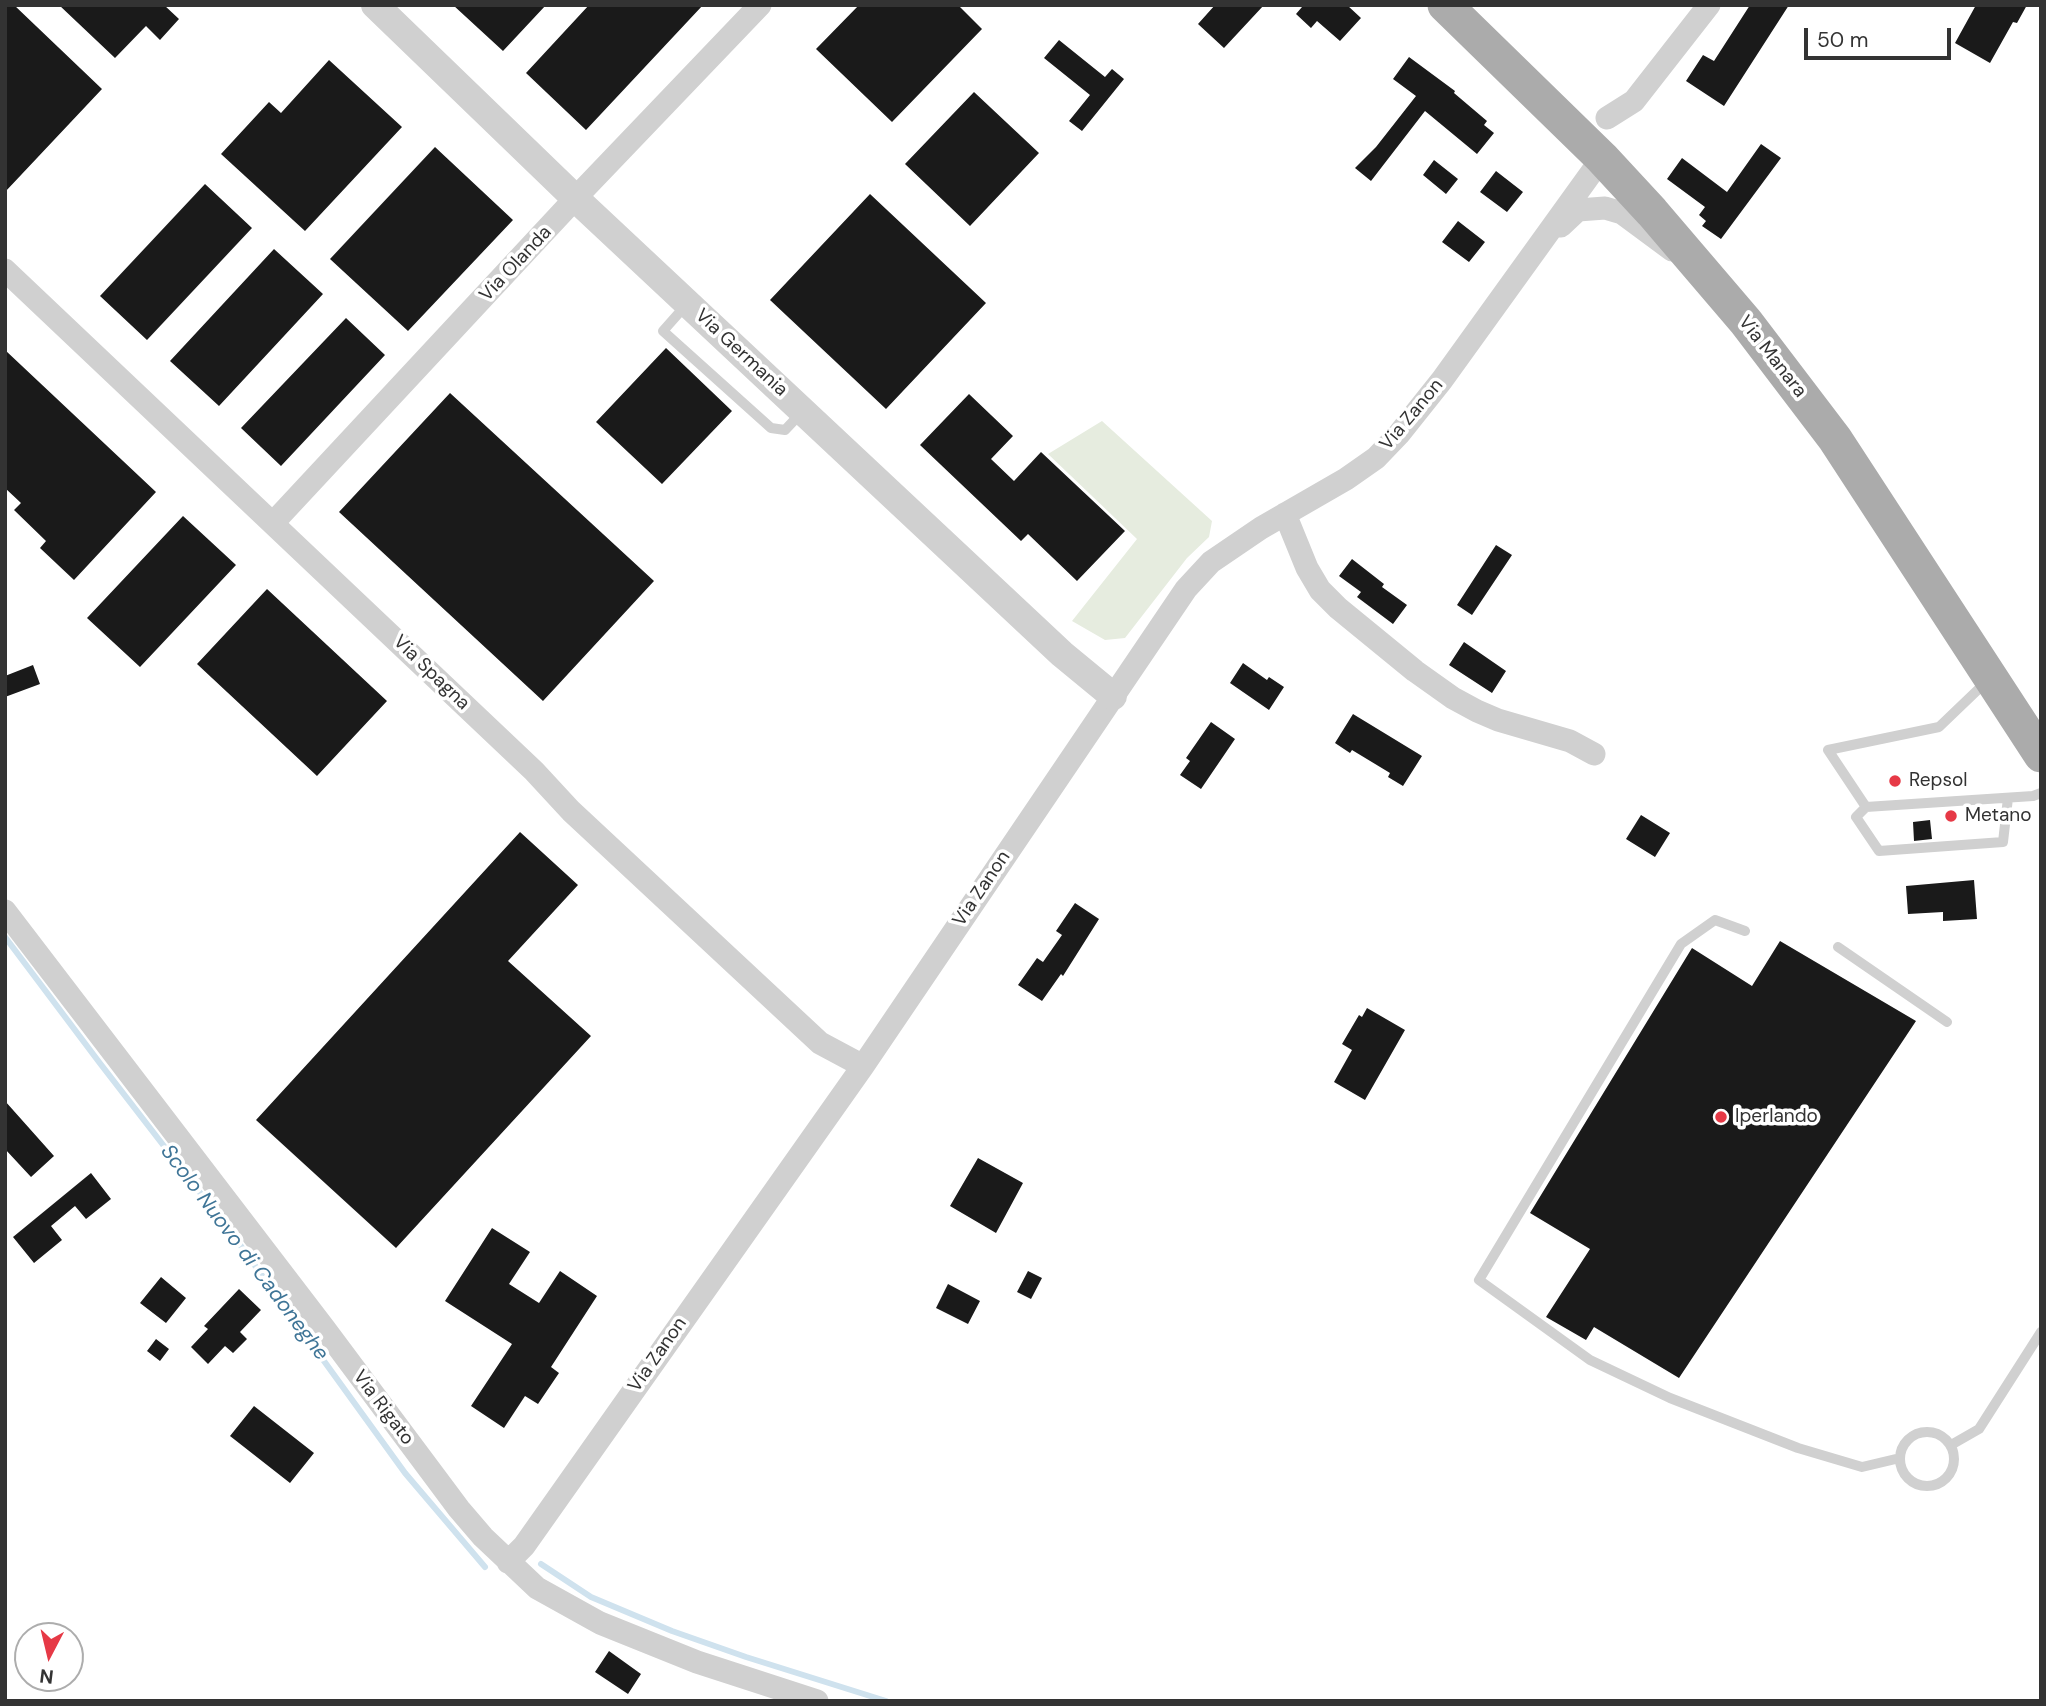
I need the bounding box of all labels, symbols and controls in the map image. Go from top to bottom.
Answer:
scale bar [1808,14,1955,58]
text: 50 m [1817,26,1868,54]
street label: Via Olanda [475,221,557,307]
street label: Via Germania [690,304,792,402]
street label: Via Manara [1733,312,1811,402]
street label: Via Zanon [1376,375,1448,455]
street label: Via Spagna [388,631,474,715]
place label: Repsol [1909,770,1967,792]
marker: Repsol [1887,773,1903,789]
place label: Metano [1965,805,2031,827]
marker: Metano [1943,808,1959,824]
street label: Via Zanon [948,847,1016,931]
place label: Iperlando [1735,1106,1818,1128]
marker: Iperlando [1713,1109,1729,1125]
water label: Scolo Nuovo di Cadoneghe [155,1140,333,1366]
street label: Via Zanon [624,1313,692,1397]
street label: Via Rigato [348,1366,418,1450]
north arrow [14,1622,84,1692]
text: N [38,1663,55,1690]

